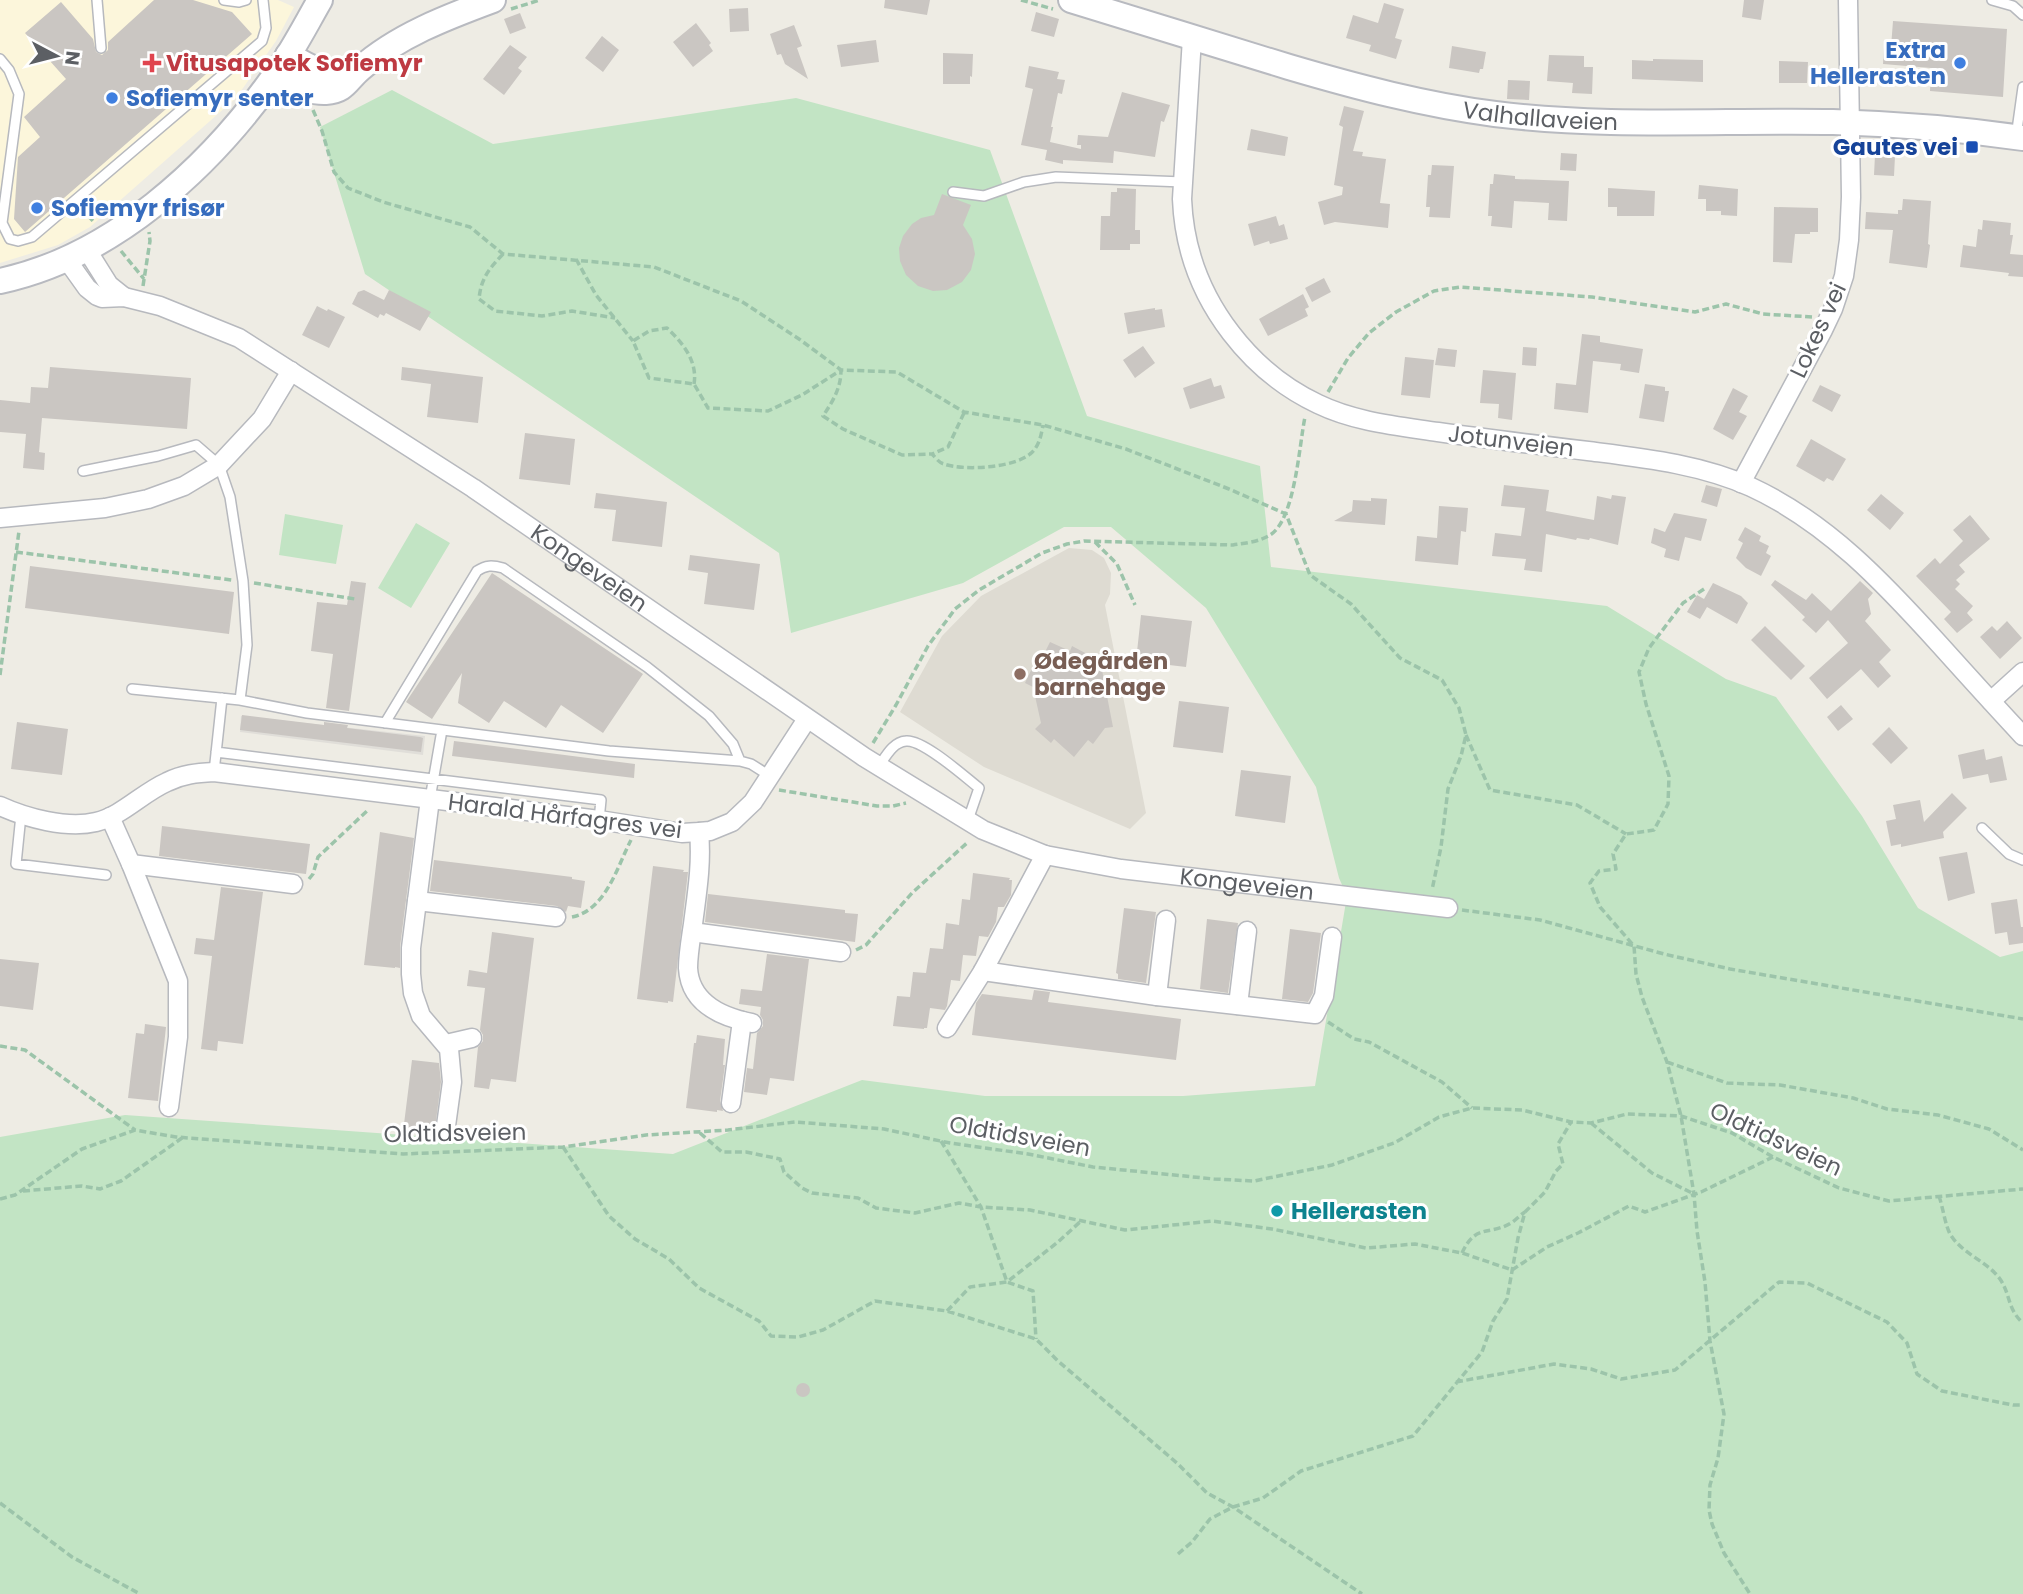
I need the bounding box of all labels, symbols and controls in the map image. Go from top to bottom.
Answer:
north arrow [21,21,91,91]
place label: Extra Hellerasten [1810,34,1946,92]
place label: Vitusapotek Sofiemyr [166,47,423,79]
text: N [58,49,87,67]
marker: Vitusapotek Sofiemyr [144,55,160,71]
marker: Extra Hellerasten [1952,55,1968,71]
place label: Sofiemyr senter [126,82,314,114]
marker: Sofiemyr senter [104,90,120,106]
street label: Valhallaveien [1460,93,1618,138]
place label: Gautes vei [1833,131,1958,163]
marker: Gautes vei [1964,139,1980,155]
place label: Sofiemyr frisør [51,192,225,224]
marker: Sofiemyr frisør [29,200,45,216]
street label: Lokes vei [1782,277,1854,383]
street label: Jotunveien [1446,417,1576,465]
street label: Kongeveien [525,517,654,619]
place label: Ødegården barnehage [1034,645,1168,703]
marker: Ødegården barnehage [1012,666,1028,682]
street label: Harald Hårfagres vei [446,786,684,846]
street label: Kongeveien [1178,860,1316,908]
street label: Oldtidsveien [1705,1094,1847,1184]
street label: Oldtidsveien [947,1108,1093,1164]
street label: Oldtidsveien [383,1116,527,1150]
place label: Hellerasten [1291,1195,1427,1227]
marker: Hellerasten [1269,1203,1285,1219]

